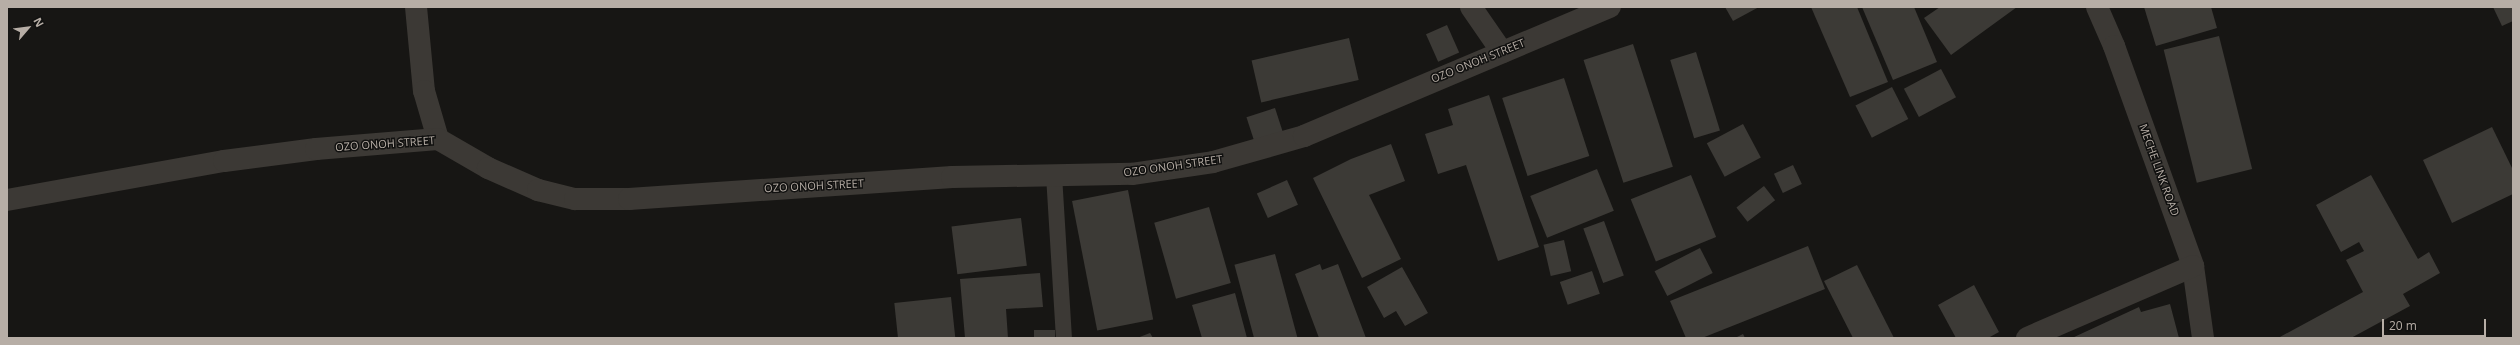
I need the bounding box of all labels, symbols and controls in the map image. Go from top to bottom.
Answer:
north arrow [8,8,48,48]
text: N [30,15,48,30]
street label: OZO ONOH STREET [1429,36,1527,86]
street label: MECHE LINK ROAD [2136,122,2182,218]
street label: OZO ONOH STREET [335,134,435,154]
street label: OZO ONOH STREET [1123,153,1223,179]
street label: OZO ONOH STREET [764,177,864,195]
scale bar [2384,311,2488,337]
text: 20 m [2389,317,2417,334]

